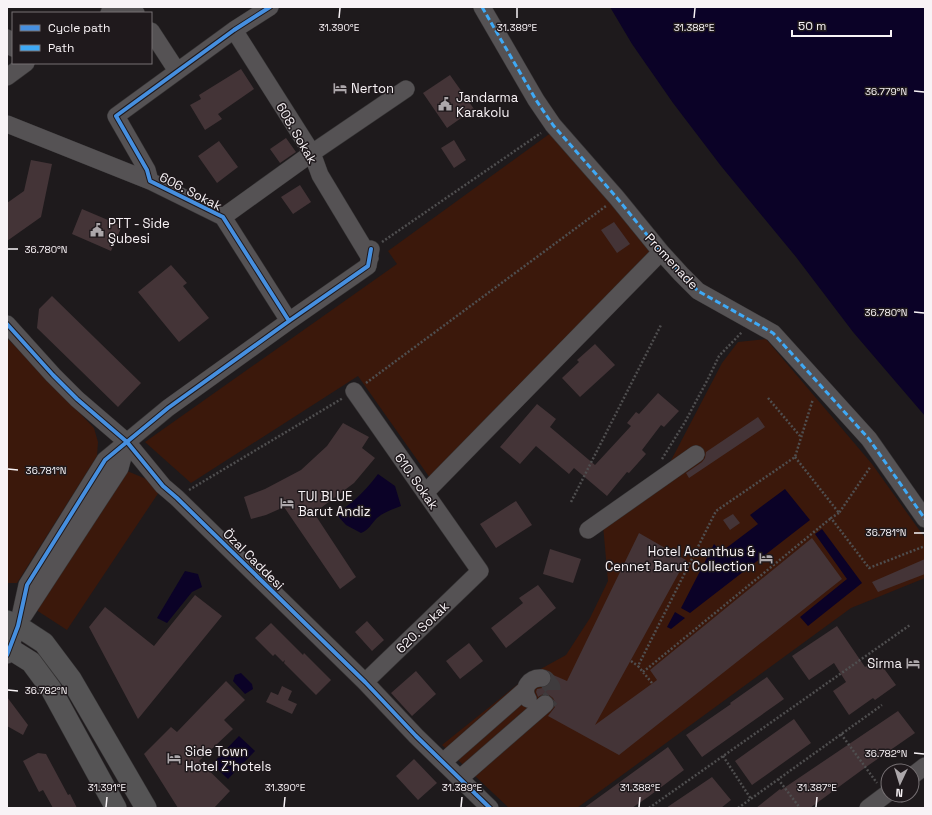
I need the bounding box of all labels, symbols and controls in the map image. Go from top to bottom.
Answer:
legend [12,12,152,64]
scale bar [792,12,891,38]
text: 50 m [798,18,826,34]
text: Cycle path [48,20,110,36]
text: 31.390°E [319,21,360,34]
text: 31.389°E [497,21,538,34]
text: 31.388°E [674,21,715,34]
text: Path [48,40,74,56]
hotel icon: Nerton [332,80,348,96]
place label: Nerton [351,80,394,97]
text: 36.779°N [865,85,907,98]
place label: Jandarma Karakolu [456,89,519,121]
public building icon: Jandarma Karakolu [437,96,453,112]
street label: 608. Sokak [272,100,321,167]
street label: 606. Sokak [157,168,225,214]
place label: PTT - Side Şubesi [108,215,170,247]
public building icon: PTT - Side Şubesi [89,222,105,238]
street label: Promenade [641,230,702,293]
text: 36.780°N [24,243,68,256]
text: 36.780°N [864,306,908,319]
street label: 610. Sokak [391,450,442,513]
text: 36.781°N [26,464,66,477]
place label: TUI BLUE Barut Andiz [298,488,371,520]
hotel icon: TUI BLUE Barut Andiz [279,495,295,511]
street label: Özal Caddesi [220,525,288,593]
text: 36.781°N [866,526,906,539]
place label: Hotel Acanthus & Cennet Barut Collection [605,543,755,575]
hotel icon: Hotel Acanthus & Cennet Barut Collection [758,550,774,566]
street label: 620. Sokak [392,598,452,657]
place label: Sirma [867,655,903,672]
hotel icon: Sirma [905,655,921,671]
text: 36.782°N [25,684,67,697]
place label: Side Town Hotel Z'hotels [185,743,271,775]
text: 36.782°N [865,747,907,760]
hotel icon: Side Town Hotel Z'hotels [166,750,182,766]
north arrow [880,763,920,803]
text: 31.391°E [88,781,127,794]
text: 31.390°E [265,781,306,794]
text: 31.389°E [442,781,483,794]
text: 31.388°E [620,781,661,794]
text: 31.387°E [797,781,837,794]
text: N [895,786,903,800]

